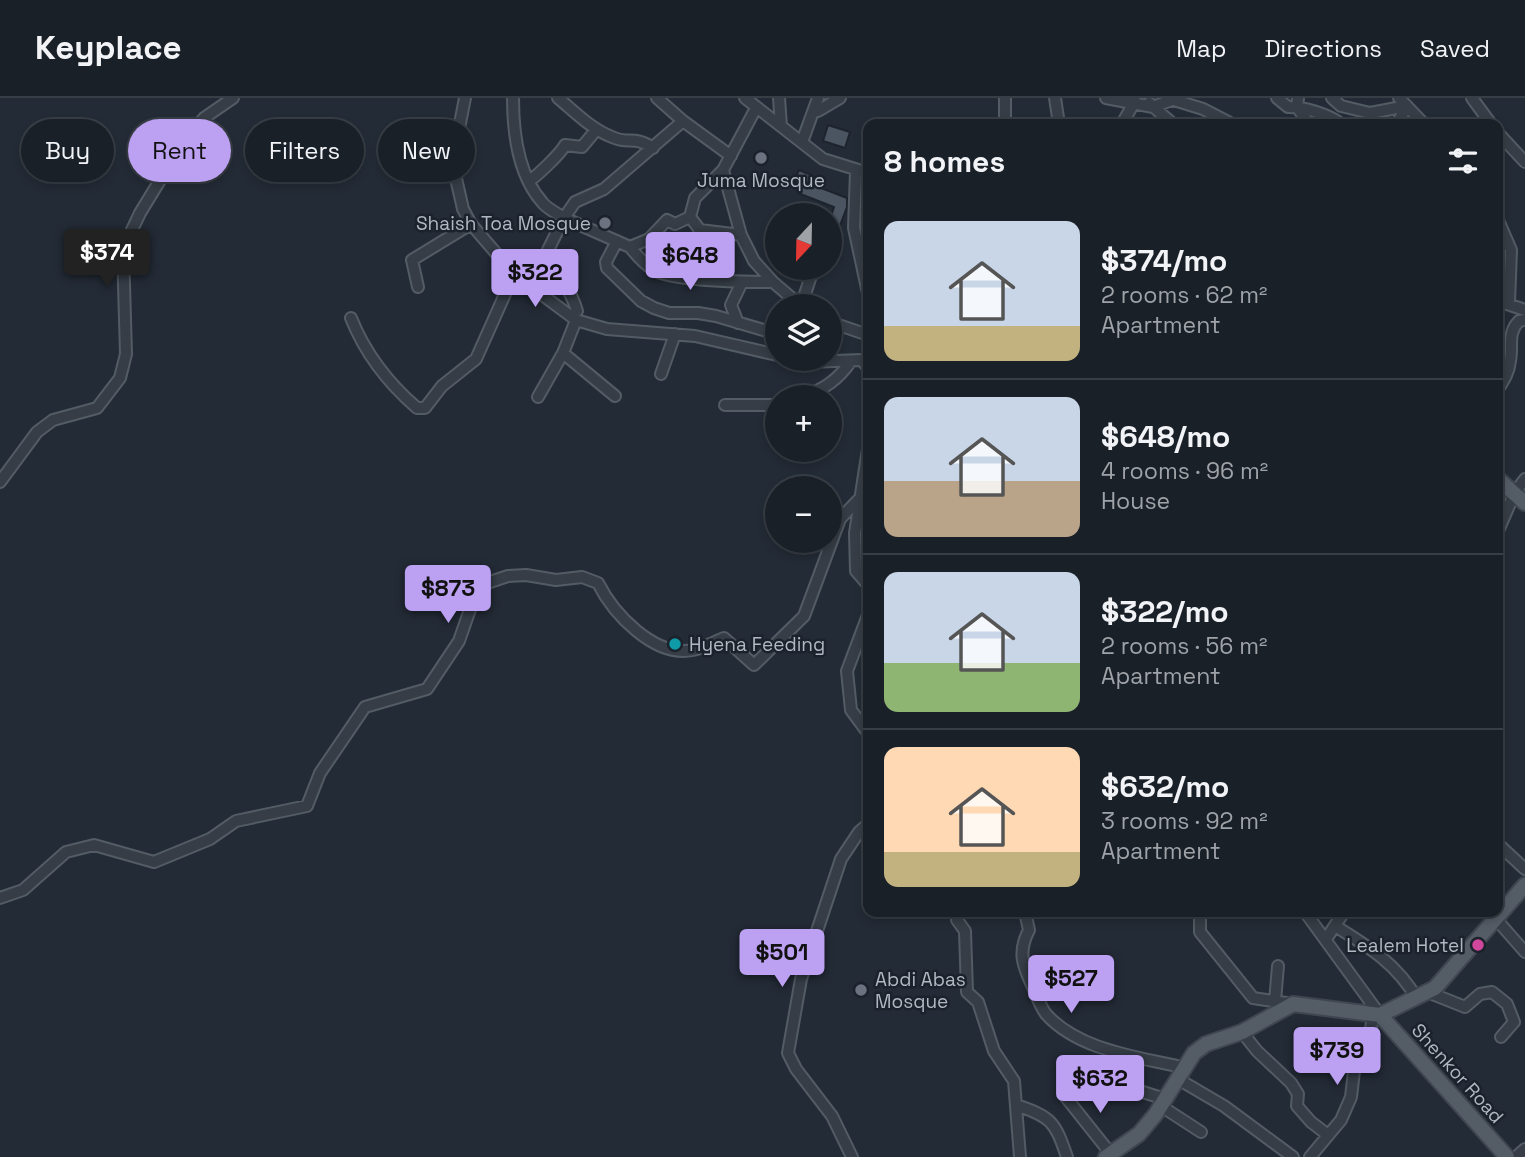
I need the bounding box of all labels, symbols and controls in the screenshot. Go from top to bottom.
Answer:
text: Keyplace [35,27,182,69]
text: Map [1176,33,1226,64]
text: Directions [1264,33,1382,64]
text: Saved [1420,33,1490,64]
chip: Buy [21,119,114,182]
chip: Rent [128,119,231,182]
chip: Filters [245,119,364,182]
chip: New [378,119,475,182]
text: 8 homes [884,142,1005,181]
icon: filters [1444,142,1482,180]
marker: Juma Mosque [753,150,769,166]
place label: Juma Mosque [697,168,825,193]
north arrow [765,203,842,280]
map controls [765,203,842,553]
place label: Shaish Toa Mosque [416,211,591,236]
marker: Shaish Toa Mosque [597,215,613,231]
pin: $374 [66,230,148,289]
pin: $648 [649,232,731,292]
text: $374 [80,237,134,267]
text: $648 [662,240,718,270]
text: $374/mo [1101,241,1227,280]
icon: home [940,249,1024,333]
pin: $322 [494,250,576,309]
text: $322 [507,257,563,287]
text: 2 rooms · 62 m² [1101,280,1267,310]
button: layers [765,294,842,371]
text: Apartment [1101,310,1221,340]
button: + [765,385,842,462]
text: $648/mo [1101,417,1230,456]
icon: home [940,425,1024,509]
text: 4 rooms · 96 m² [1101,456,1268,486]
button: − [765,476,842,553]
text: House [1101,486,1170,516]
pin: $873 [407,566,489,625]
text: $873 [421,573,475,603]
text: $322/mo [1101,592,1229,631]
icon: home [940,600,1024,684]
text: 2 rooms · 56 m² [1101,631,1267,661]
place label: Hyena Feeding [689,632,825,657]
marker: Hyena Feeding [667,636,683,652]
text: Apartment [1101,661,1221,691]
text: $632/mo [1101,767,1229,806]
icon: home [940,775,1024,859]
text: 3 rooms · 92 m² [1101,806,1268,836]
text: Apartment [1101,836,1221,866]
pin: $501 [741,930,823,989]
place label: Lealem Hotel [1346,933,1464,958]
text: $501 [755,937,809,967]
marker: Lealem Hotel [1470,937,1486,953]
pin: $527 [1030,956,1112,1015]
text: $527 [1044,963,1098,993]
place label: Abdi Abas Mosque [875,967,966,1014]
marker: Abdi Abas Mosque [853,982,869,998]
street label: Shenkor Road [1406,1018,1509,1129]
pin: $739 [1296,1028,1378,1087]
text: $739 [1310,1035,1364,1065]
pin: $632 [1059,1056,1141,1115]
text: $632 [1072,1063,1128,1093]

